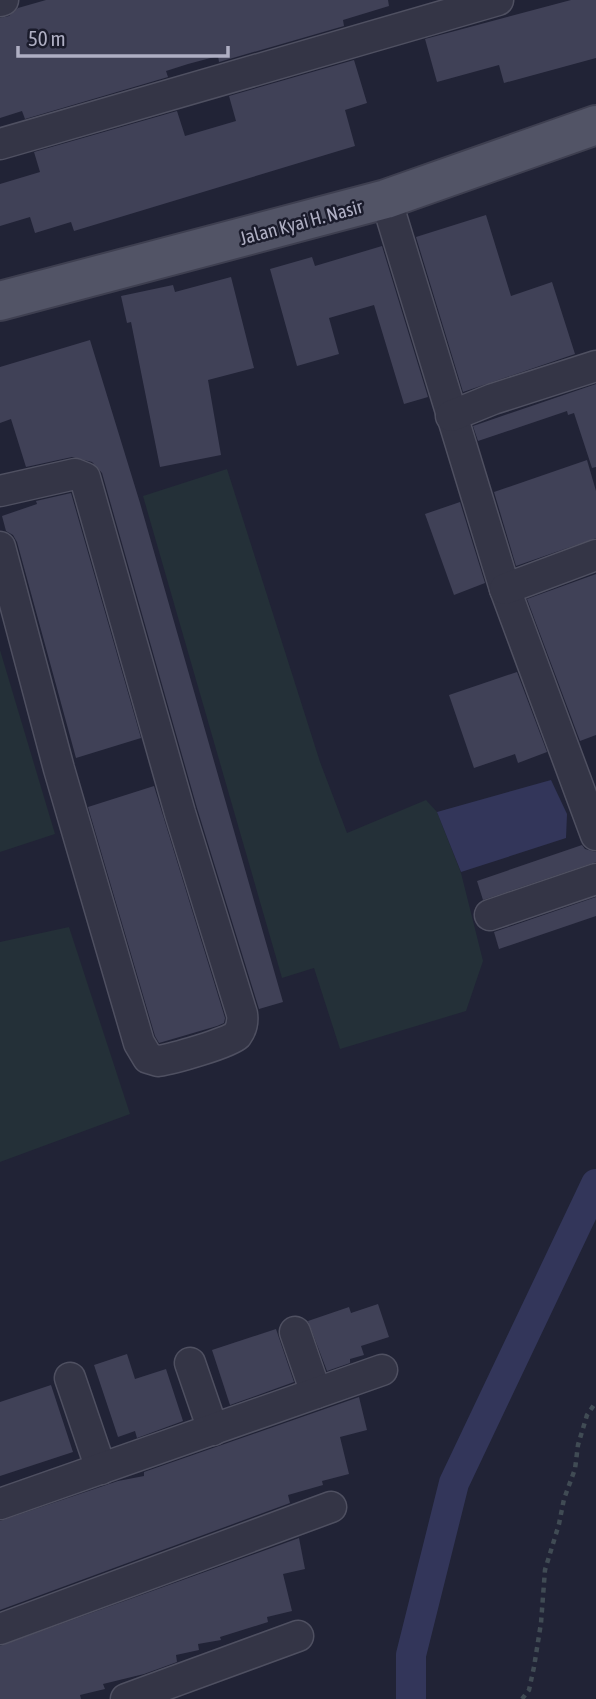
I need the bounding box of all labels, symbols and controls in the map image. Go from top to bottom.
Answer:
scale bar [18,14,228,58]
text: 50 m [28,26,66,50]
street label: Jalan Kyai H. Nasir [237,195,365,249]

